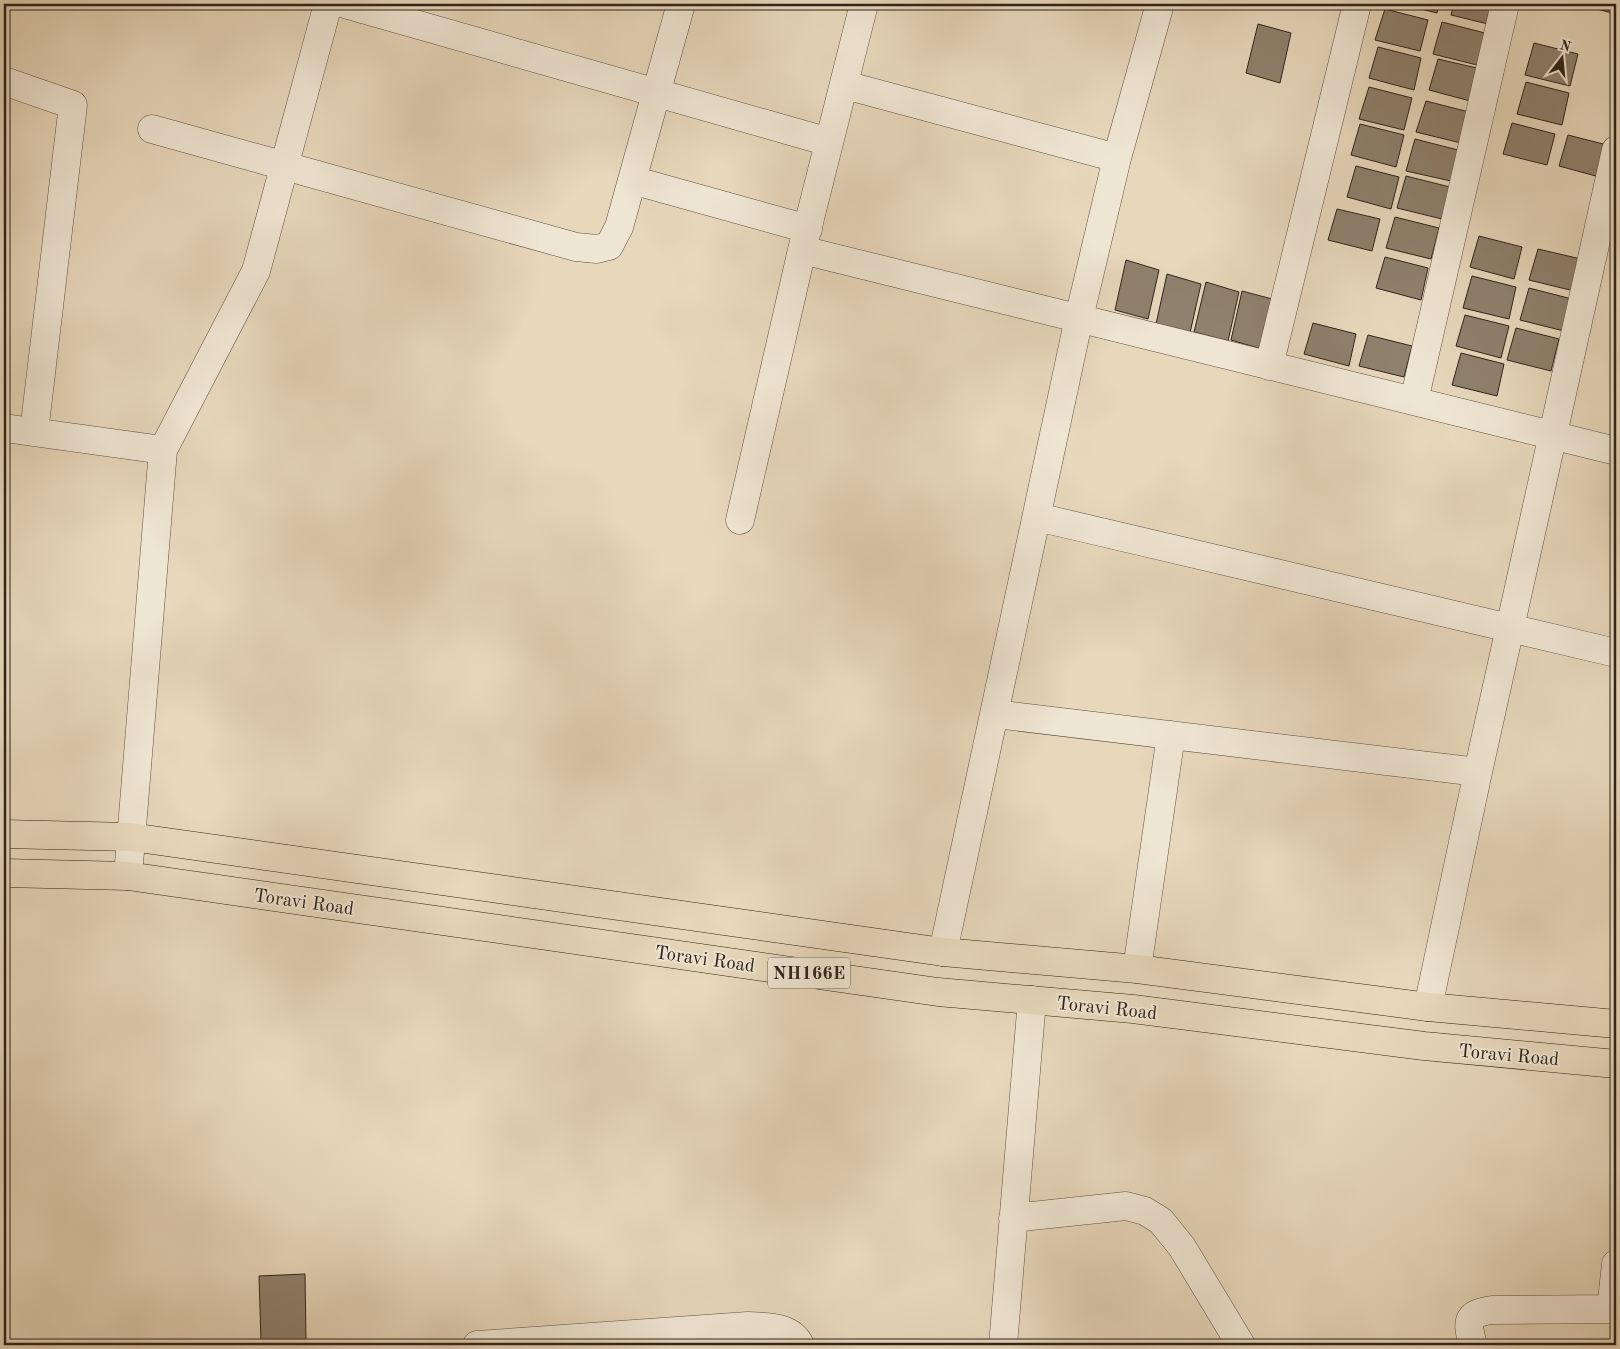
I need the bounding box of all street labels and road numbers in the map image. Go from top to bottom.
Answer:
street label: Toravi Road [252,887,355,920]
street label: Toravi Road [653,944,756,977]
road number: NH166E [768,958,850,988]
street label: Toravi Road [1055,995,1158,1024]
street label: Toravi Road [1458,1043,1560,1070]

